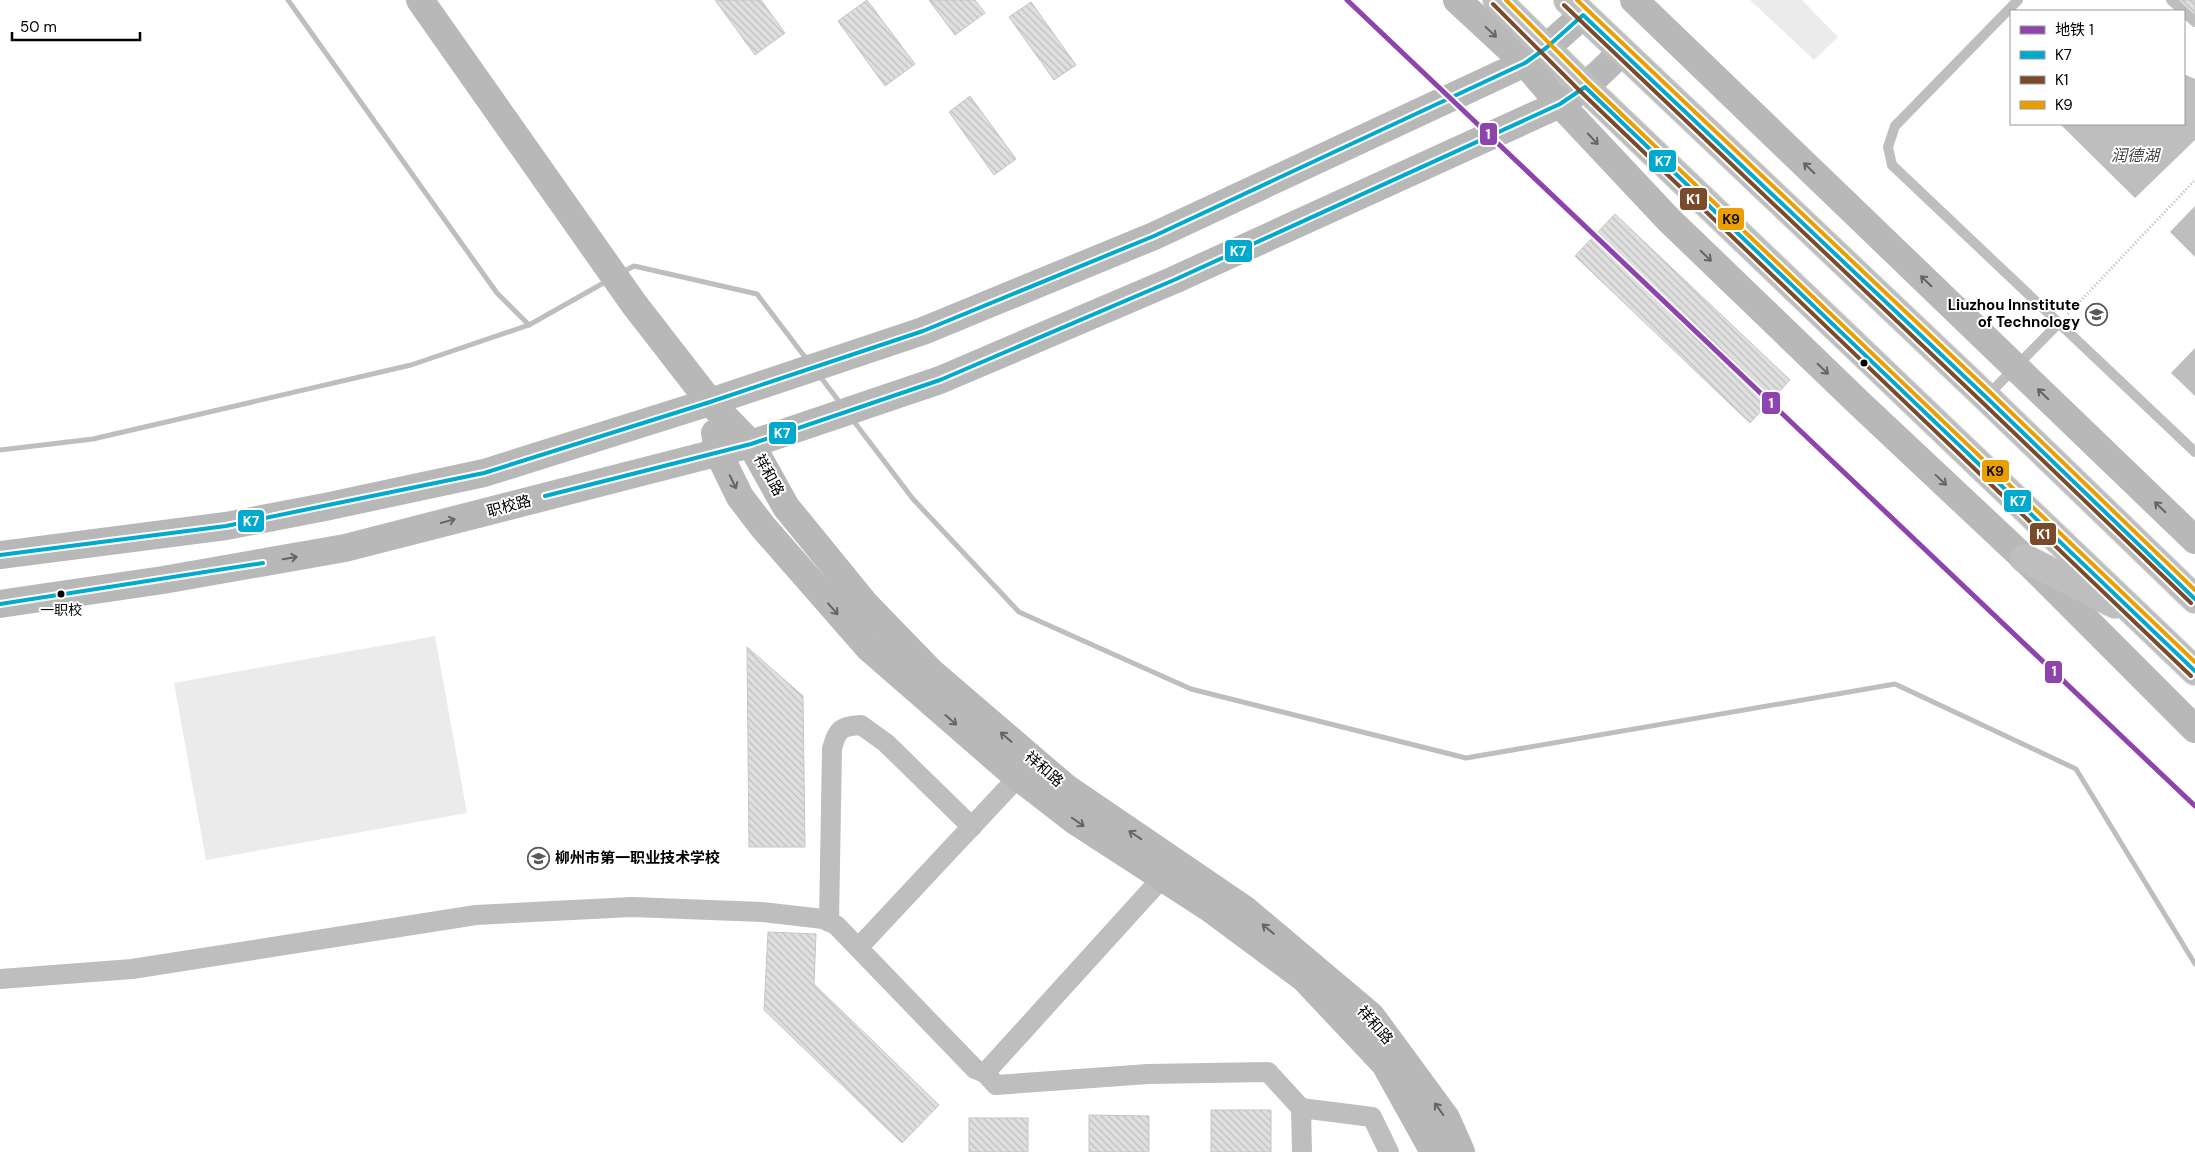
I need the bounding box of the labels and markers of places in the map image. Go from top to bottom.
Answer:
place label: Liuzhou Innstitute of Technology [1948,295,2080,332]
school or university icon: Liuzhou Innstitute of Technology [2084,302,2108,326]
unlabelled marker [1859,358,1869,368]
marker: 一职校 [56,589,66,599]
place label: 一职校 [40,601,82,619]
school or university icon: 柳州市第一职业技术学校 [527,846,551,870]
place label: 柳州市第一职业技术学校 [555,848,720,868]

